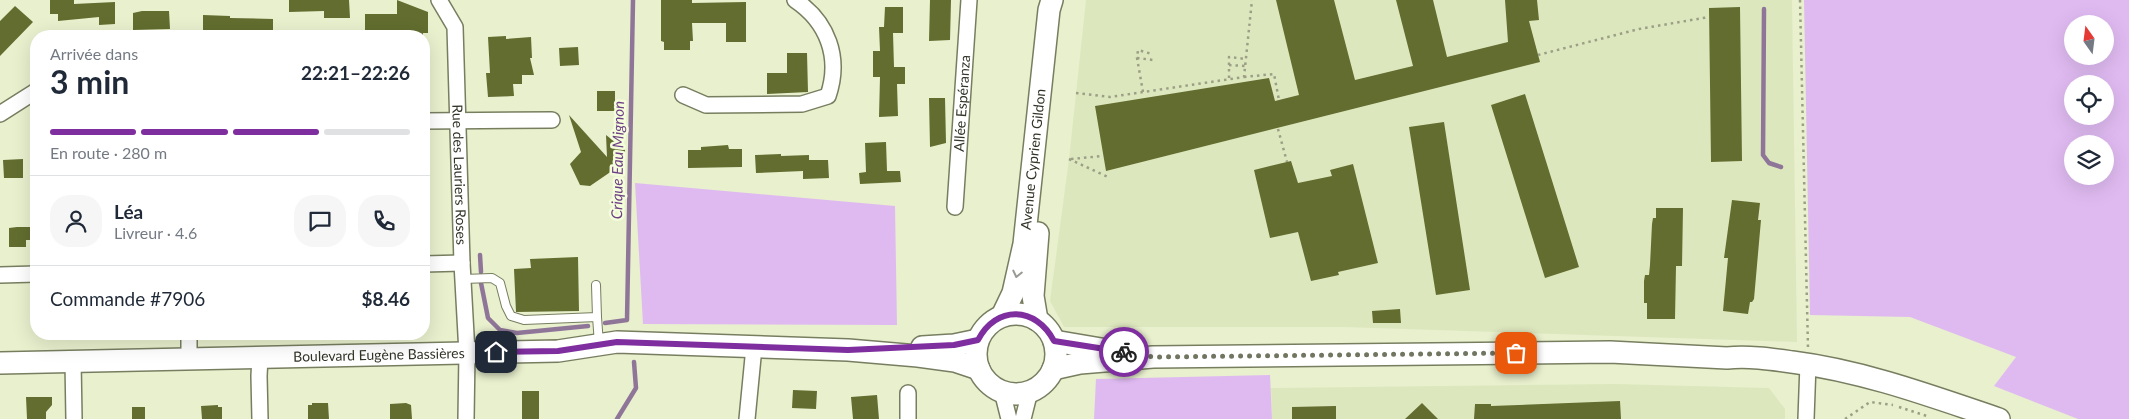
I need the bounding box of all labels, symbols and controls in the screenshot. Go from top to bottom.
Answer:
north arrow [2064,15,2114,65]
map controls [2064,15,2114,185]
text: Arrivée dans [50,44,138,63]
street label: Allée Espéranza [950,54,973,152]
text: 22:21–22:26 [301,61,410,84]
text: 3 min [50,62,129,101]
button: locate [2064,75,2114,125]
street label: Avenue Cyprien Gildon [1017,88,1049,231]
water label: Crique Eau Mignon [607,101,627,219]
street label: Rue des Lauriers Roses [449,104,470,245]
button: layers [2064,135,2114,185]
text: En route · 280 m [50,143,167,162]
button: person [50,195,102,247]
button: chat [294,195,346,247]
button: phone [358,195,410,247]
text: Léa [114,200,143,223]
text: Livreur · 4.6 [114,223,197,242]
one-way arrow [1013,269,1023,278]
text: Commande #7906 [50,287,205,310]
text: $8.46 [361,287,410,310]
courier [1099,327,1149,377]
pin [475,331,517,373]
pin [1495,332,1537,374]
icon: home [482,338,510,366]
icon: bike [1110,338,1138,366]
icon: bag [1502,339,1530,367]
street label: Boulevard Eugène Bassières [293,344,465,365]

